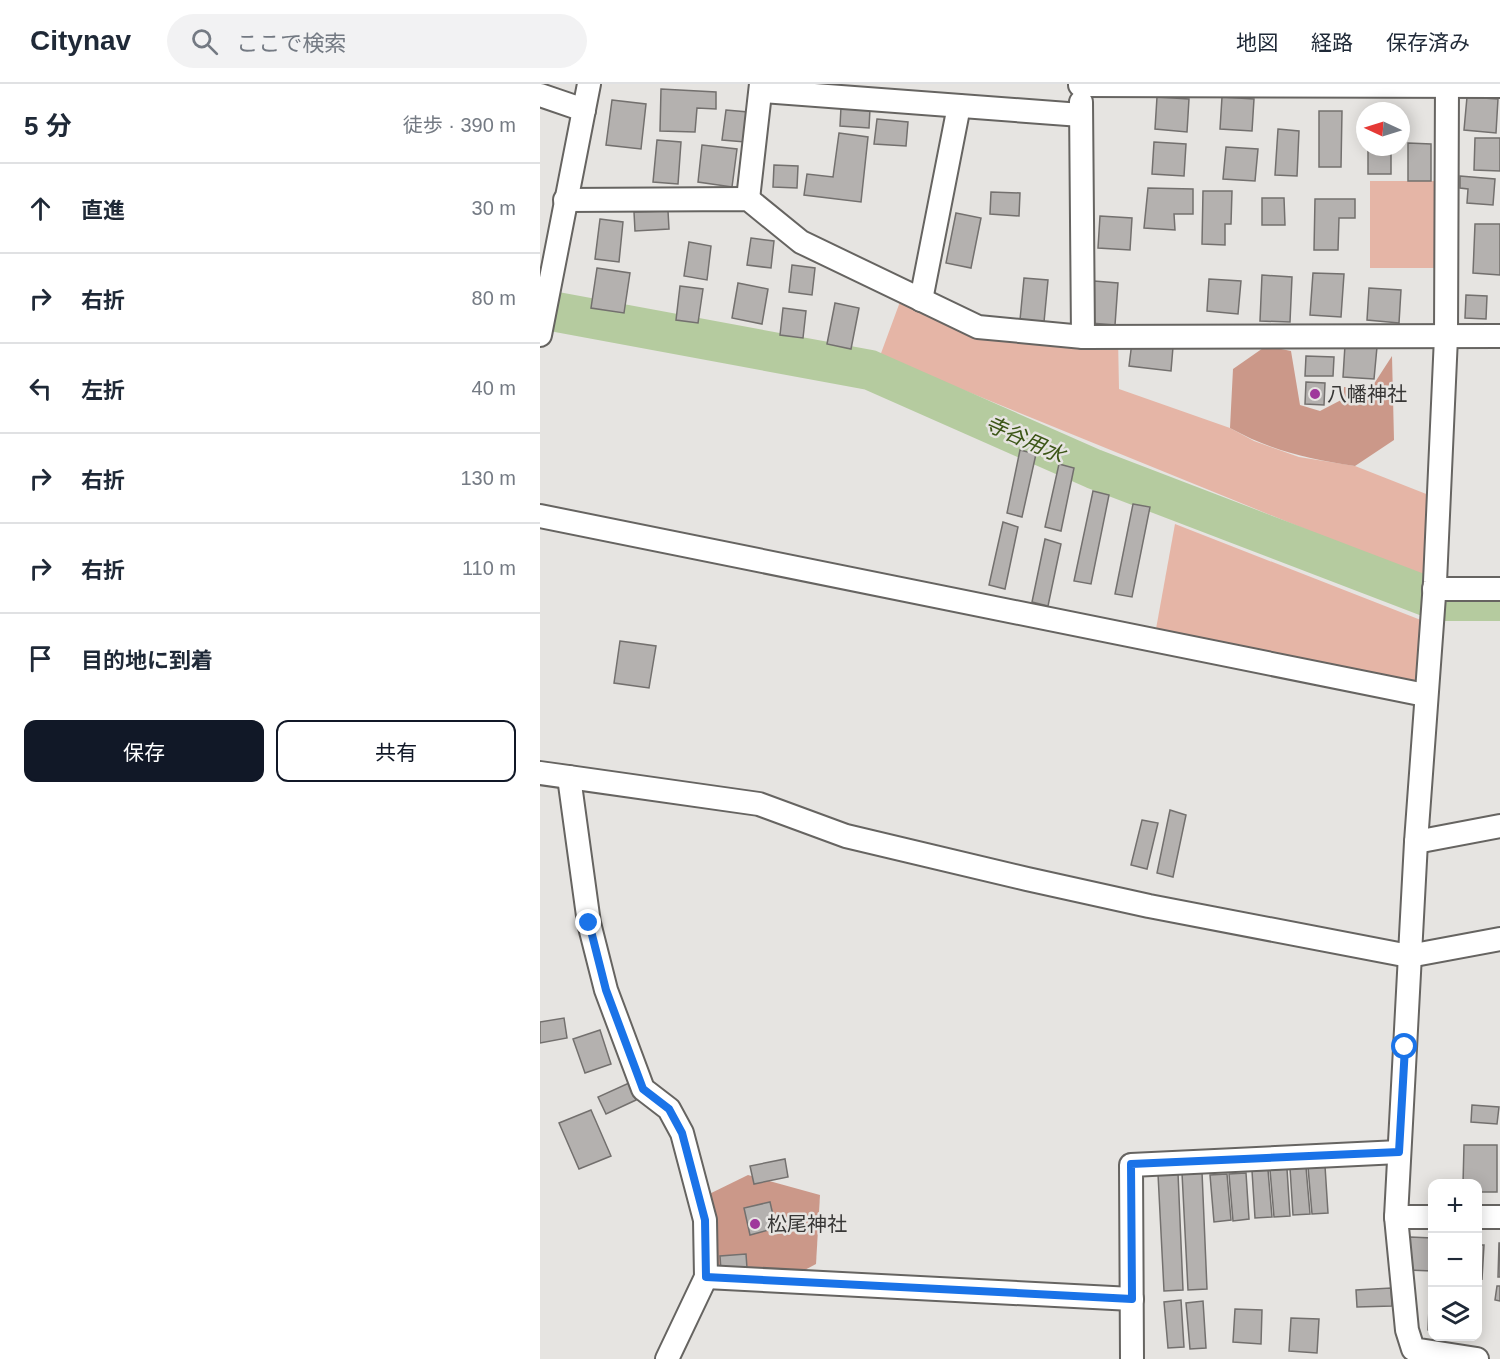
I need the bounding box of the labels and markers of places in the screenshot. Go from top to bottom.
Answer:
place label: 八幡神社 [1327,383,1407,405]
marker: 八幡神社 [1308,387,1322,401]
place label: 松尾神社 [767,1213,847,1235]
marker: 松尾神社 [748,1217,762,1231]

